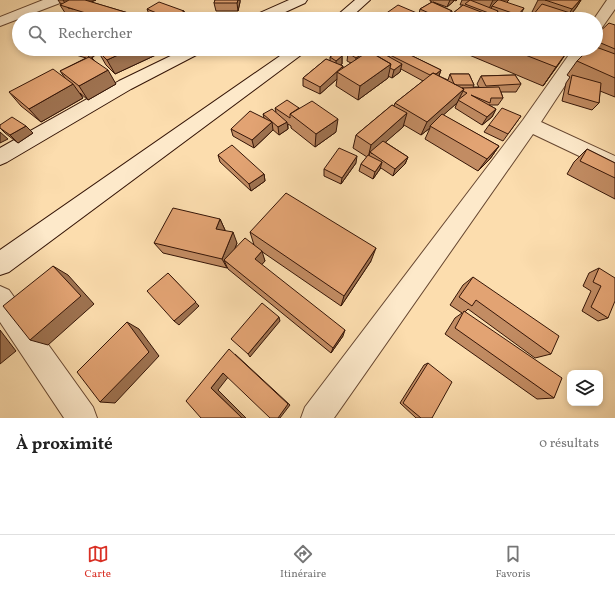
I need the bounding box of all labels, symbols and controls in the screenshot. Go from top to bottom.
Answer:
search box [12,12,603,56]
icon: search [26,23,48,45]
text: Rechercher [58,24,132,45]
map controls [567,370,603,406]
button: layers [567,370,603,406]
text: À proximité [16,433,113,456]
text: 0 résultats [539,435,599,453]
tab: Carte [85,543,111,582]
tab: Itinéraire [280,543,326,582]
tab: Favoris [495,543,530,582]

